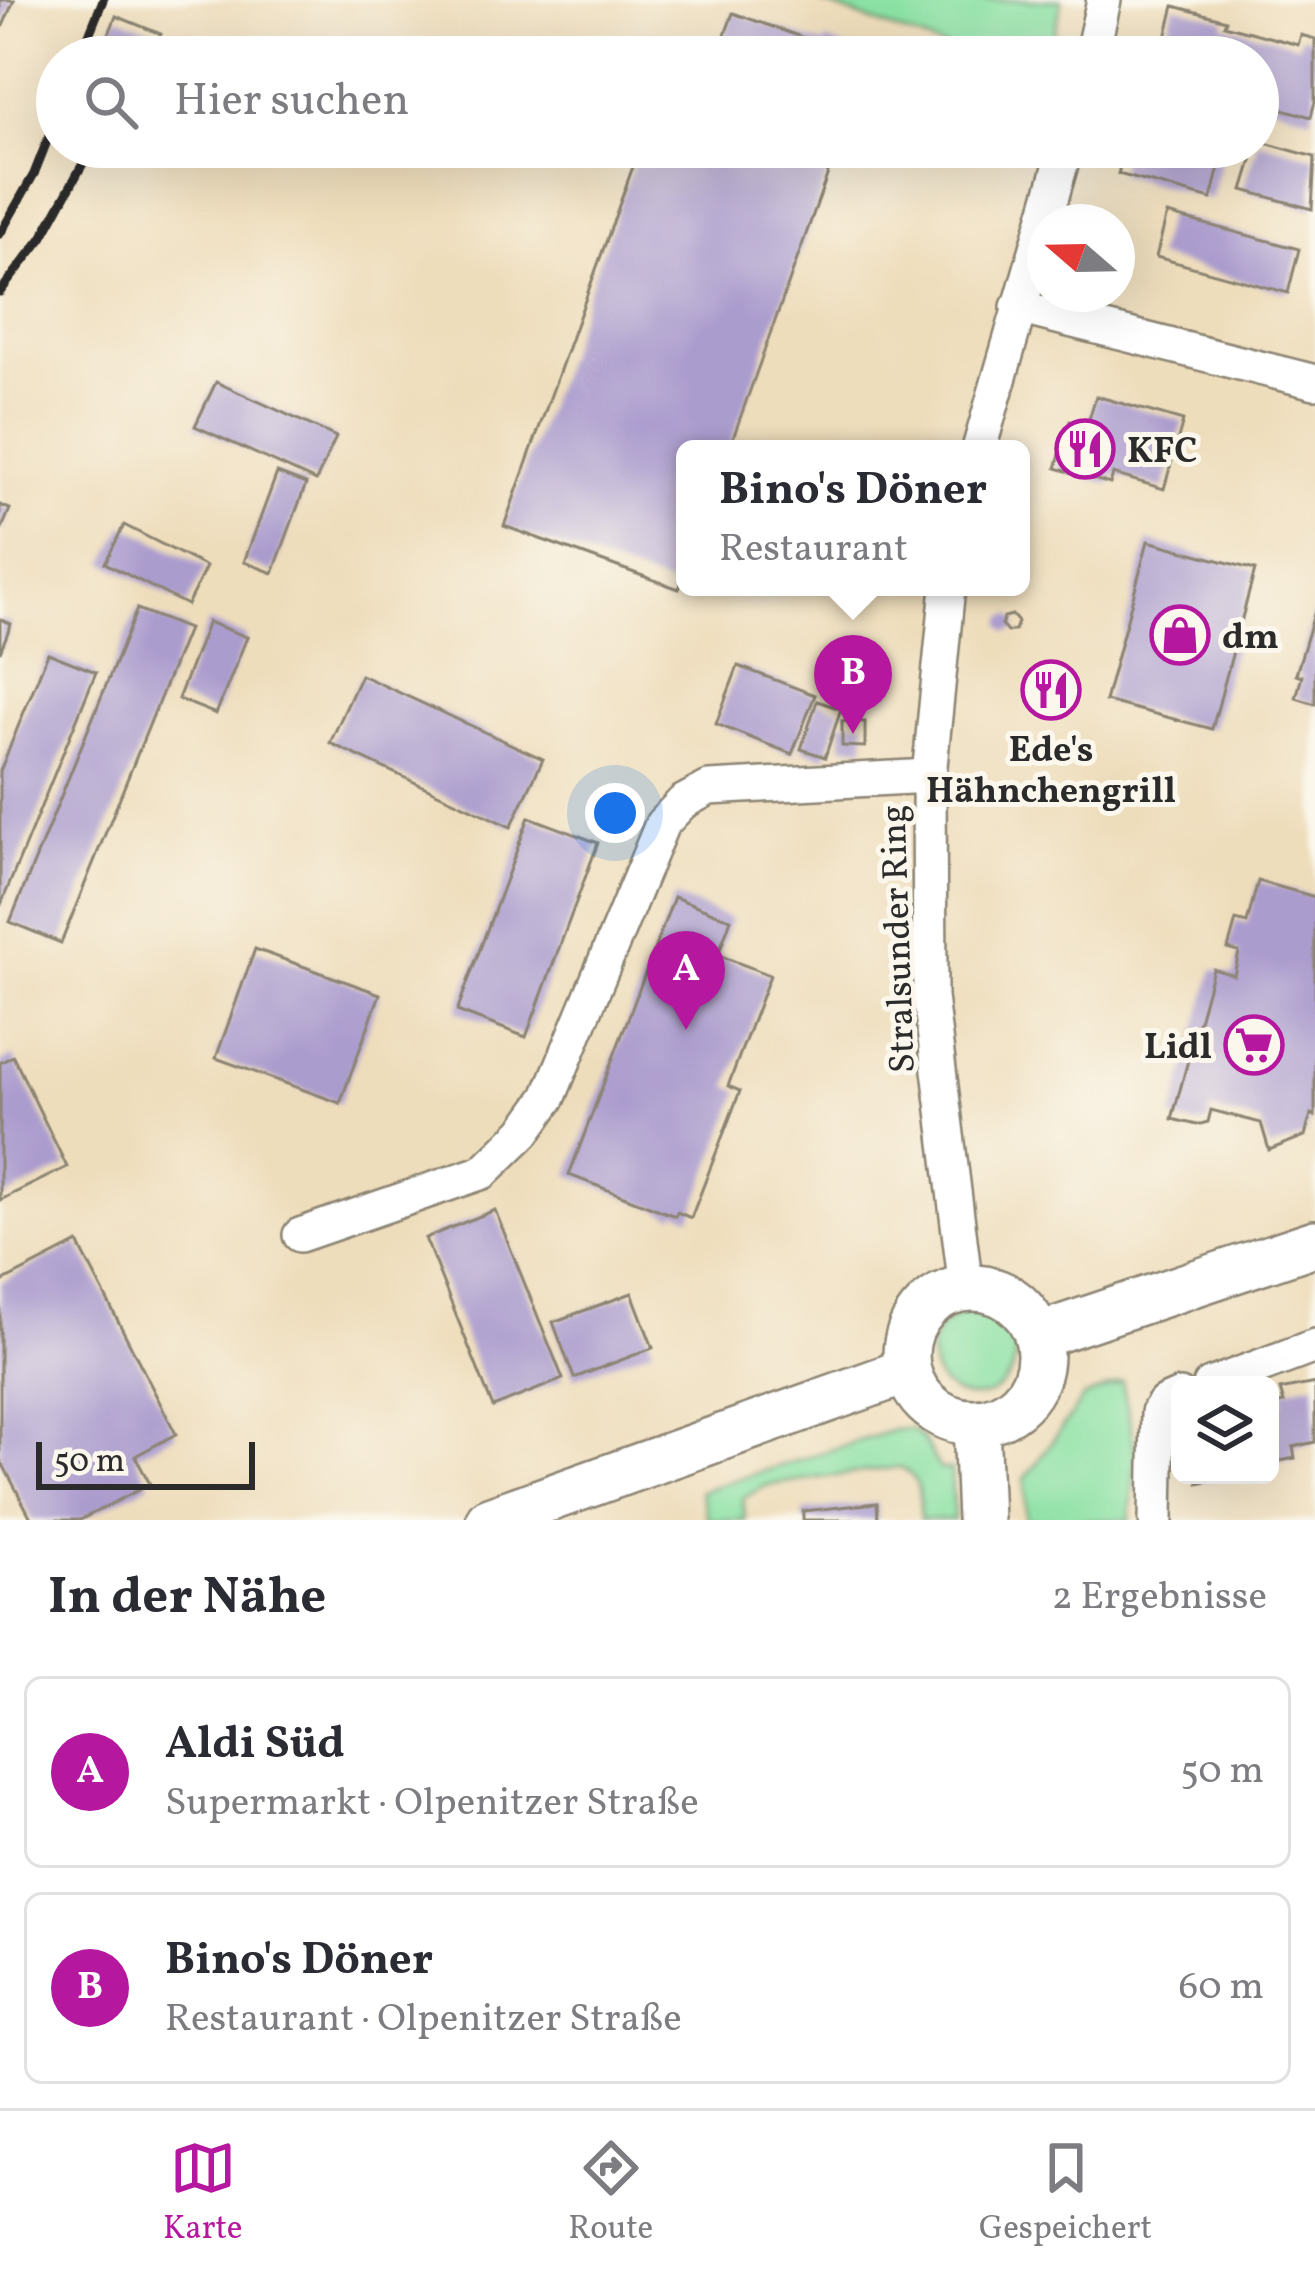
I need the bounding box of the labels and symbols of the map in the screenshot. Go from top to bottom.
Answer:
north arrow [1027,204,1135,312]
restaurant icon: KFC [1054,418,1116,480]
place label: KFC [1127,428,1197,478]
shop icon: dm [1149,604,1211,666]
place label: dm [1222,614,1279,664]
pin: B [814,635,892,734]
restaurant icon: Ede's Hähnchengrill [1020,659,1082,721]
place label: Ede's Hähnchengrill [926,727,1176,818]
your location [585,783,645,843]
street label: Stralsunder Ring [870,804,930,1074]
pin: A [647,931,725,1030]
supermarket icon: Lidl [1223,1014,1285,1076]
place label: Lidl [1144,1024,1212,1074]
scale bar [36,1436,255,1489]

